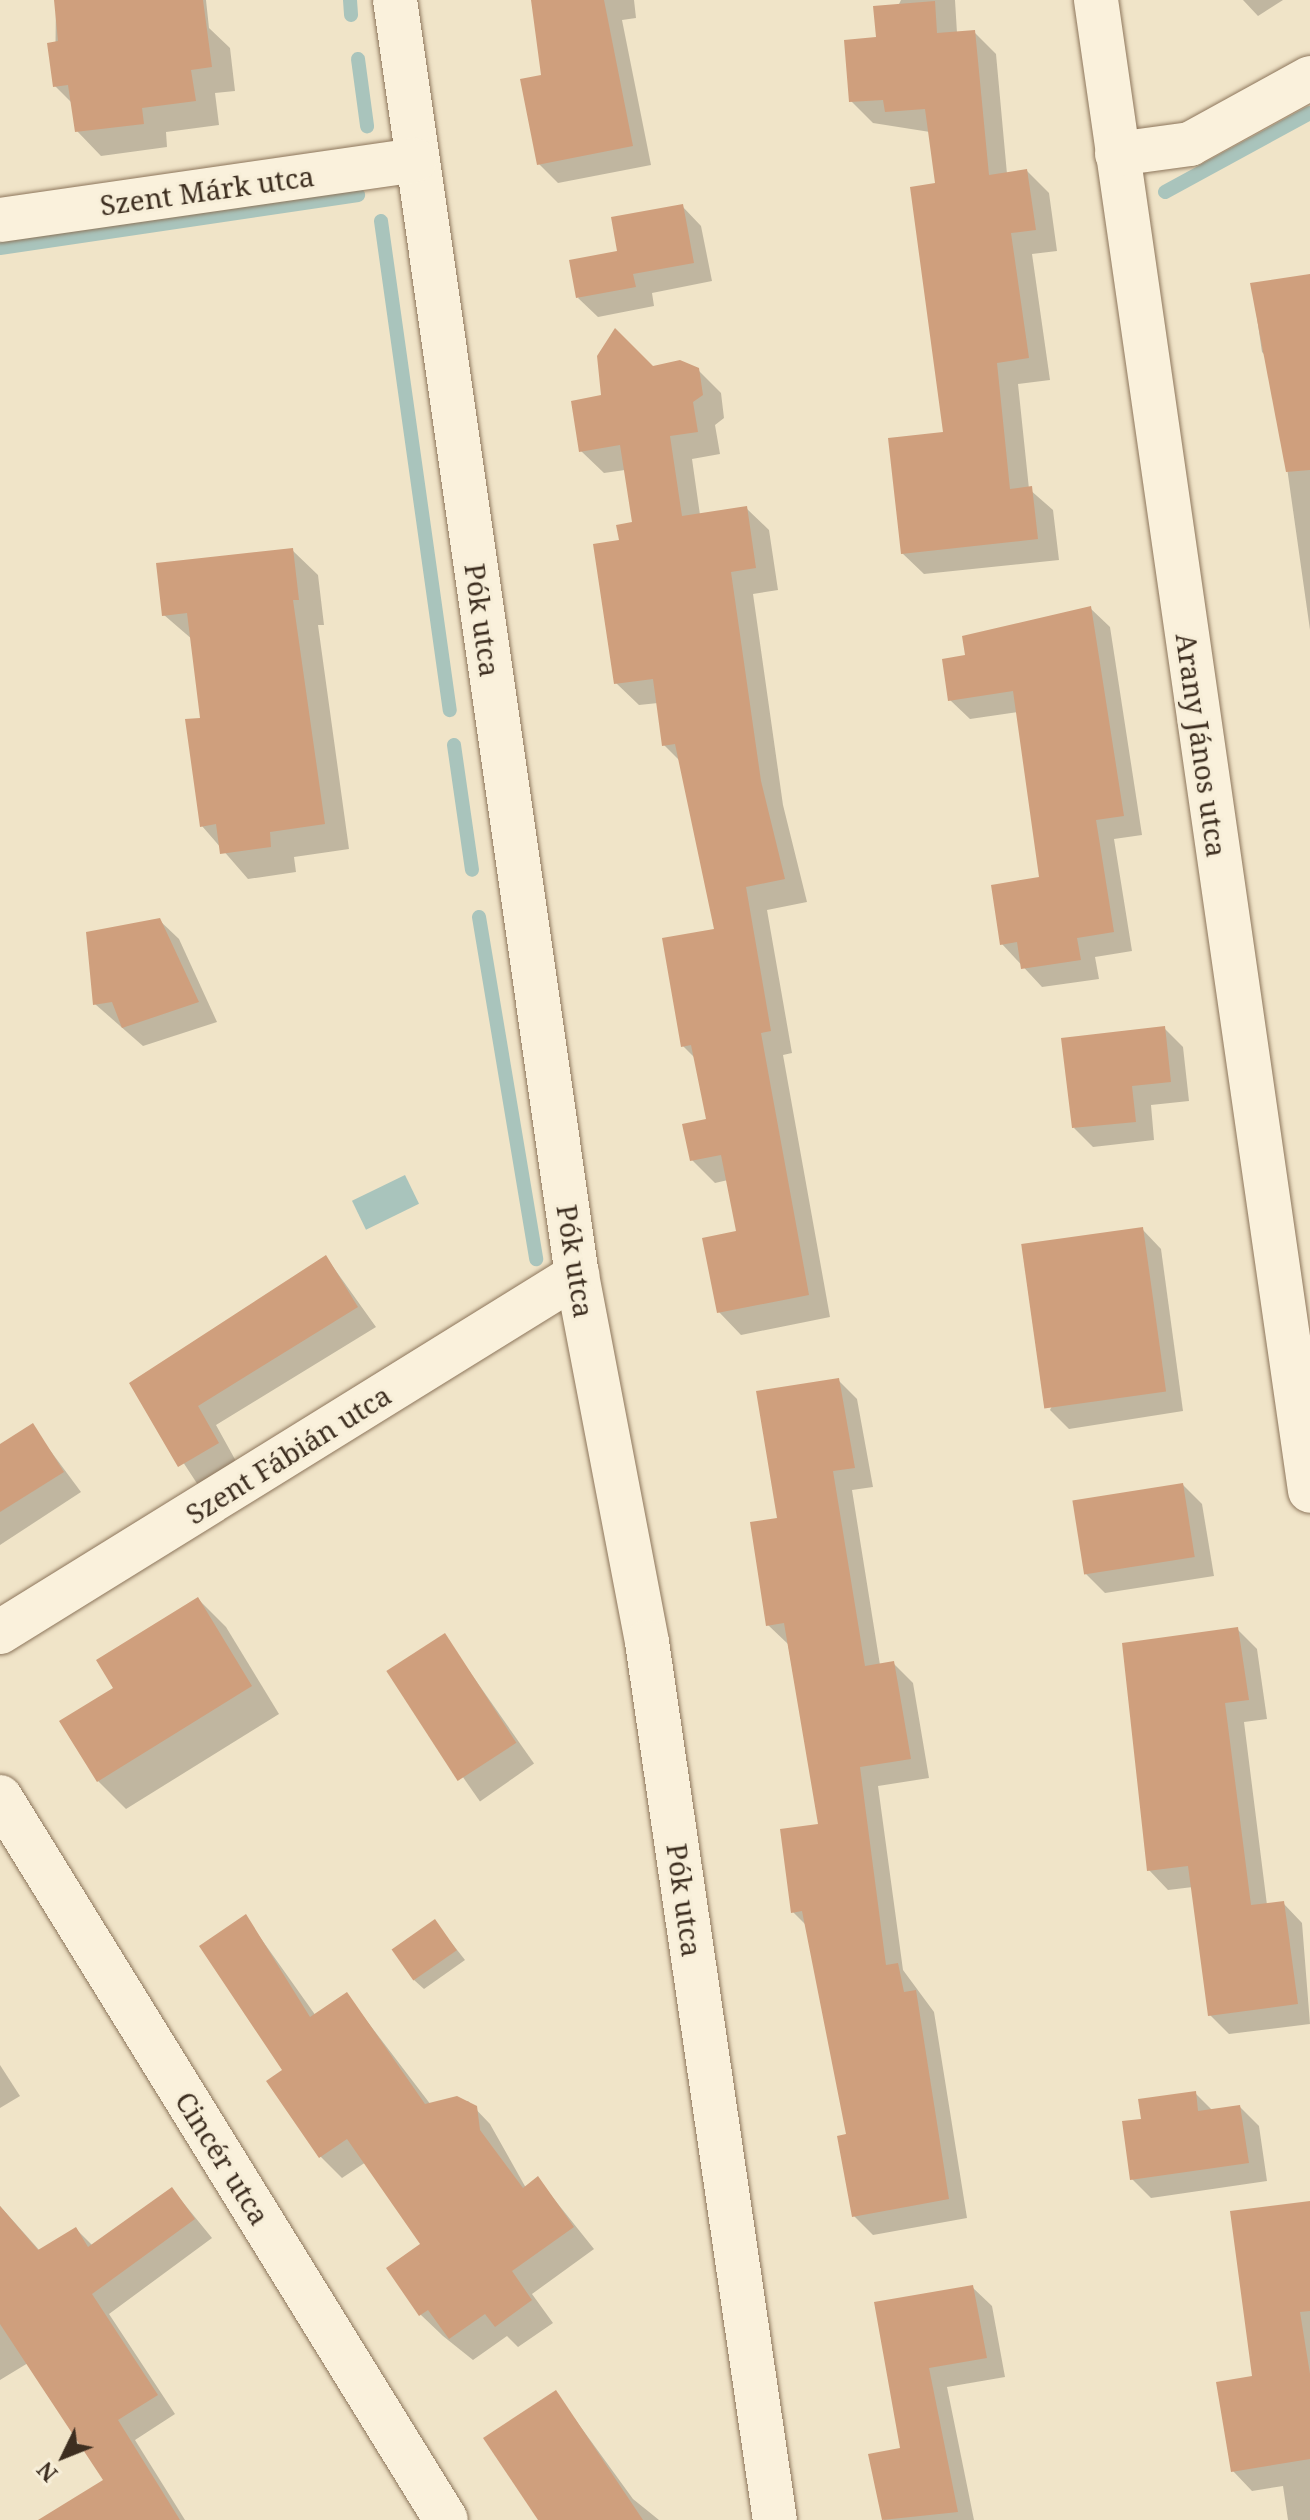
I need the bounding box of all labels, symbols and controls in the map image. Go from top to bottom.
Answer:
street label: Szent Márk utca [98,158,316,222]
street label: Pók utca [458,561,508,679]
street label: Arany János utca [1170,631,1234,859]
street label: Pók utca [550,1202,602,1320]
street label: Szent Fábián utca [179,1377,397,1531]
street label: Pók utca [660,1841,710,1959]
street label: Cincér utca [169,2085,277,2231]
north arrow [24,2416,104,2496]
text: N [30,2456,63,2489]

